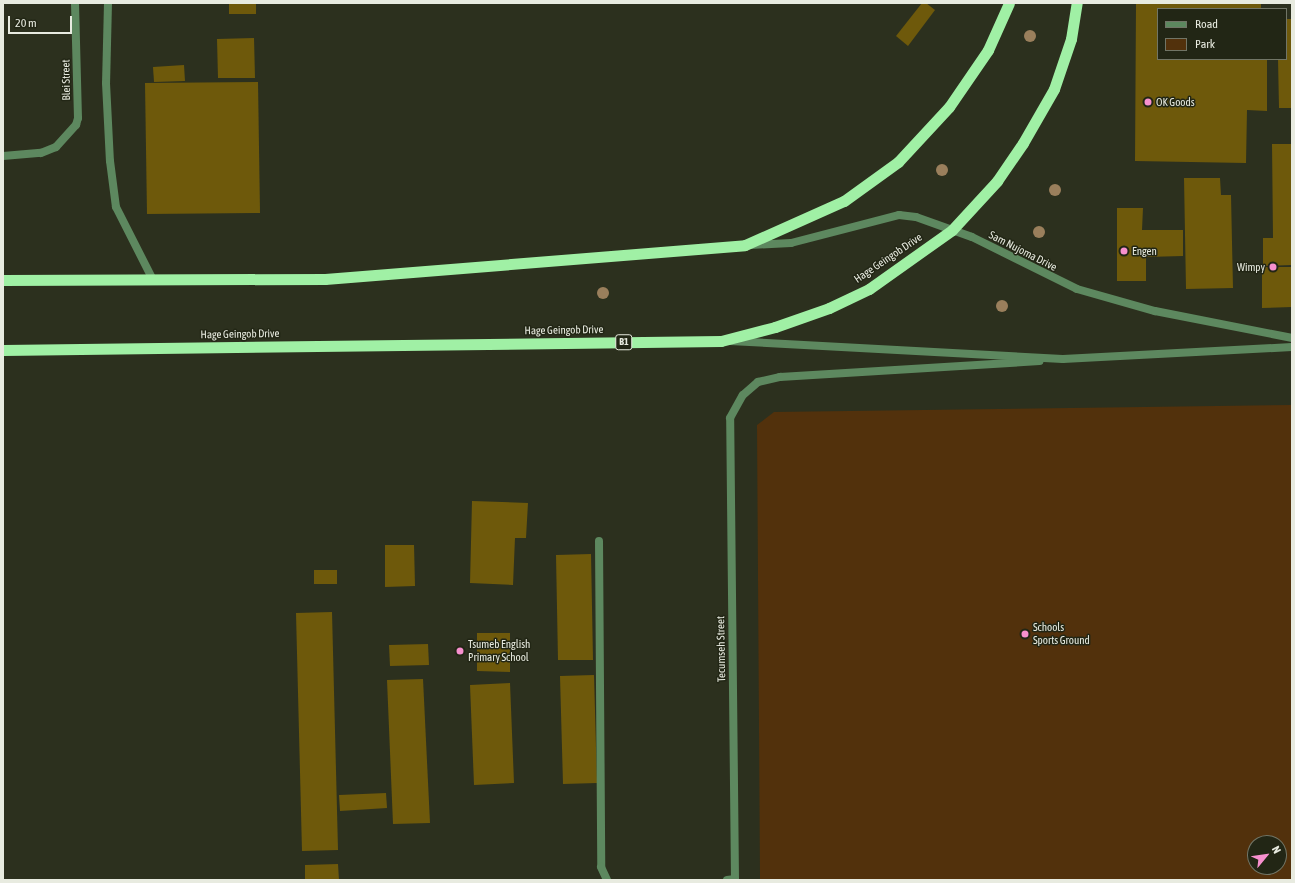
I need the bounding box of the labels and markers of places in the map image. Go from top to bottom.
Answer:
place label: OK Goods [1156,95,1195,109]
marker: OK Goods [1143,97,1153,107]
place label: Engen [1132,244,1157,258]
marker: Engen [1119,246,1129,256]
place label: Wimpy [1237,260,1265,274]
marker: Wimpy [1268,262,1278,272]
place label: Schools Sports Ground [1033,621,1090,647]
marker: Schools Sports Ground [1020,629,1030,639]
place label: Tsumeb English Primary School [468,638,530,664]
marker: Tsumeb English Primary School [455,646,465,656]

